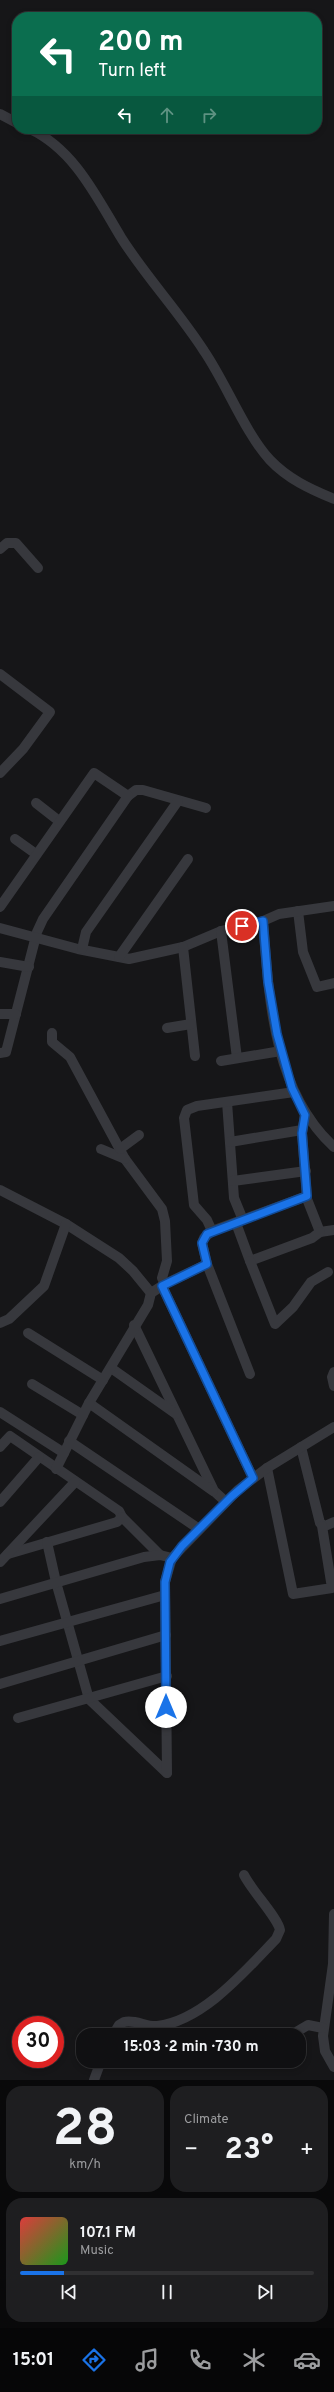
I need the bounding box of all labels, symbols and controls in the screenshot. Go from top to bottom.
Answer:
text: 200 m [98,25,184,61]
icon: left [32,28,84,80]
text: Turn left [98,60,166,83]
icon: left [114,104,136,126]
icon: ahead [156,104,178,126]
icon: right [198,104,220,126]
pin [225,909,259,943]
icon: arrive [231,915,253,937]
position arrow [145,1686,187,1728]
speed limit sign: 30 [12,2016,64,2068]
text: 15:03 · 2 min · 730 m [123,2038,259,2057]
text: 28 [53,2098,117,2164]
text: Climate [184,2112,229,2128]
text: 23° [225,2132,273,2169]
text: − [184,2137,198,2164]
text: + [300,2137,314,2164]
text: km/h [69,2157,101,2173]
text: 107.1 FM [80,2224,136,2243]
text: Music [80,2243,114,2259]
icon: previous [58,2281,80,2303]
icon: pause [156,2281,178,2303]
icon: next [254,2281,276,2303]
icon: directions [80,2346,108,2374]
icon: music [133,2346,161,2374]
icon: phone [186,2346,214,2374]
icon: climate [240,2346,268,2374]
icon: car [293,2346,321,2374]
text: 15:01 [13,2349,54,2372]

